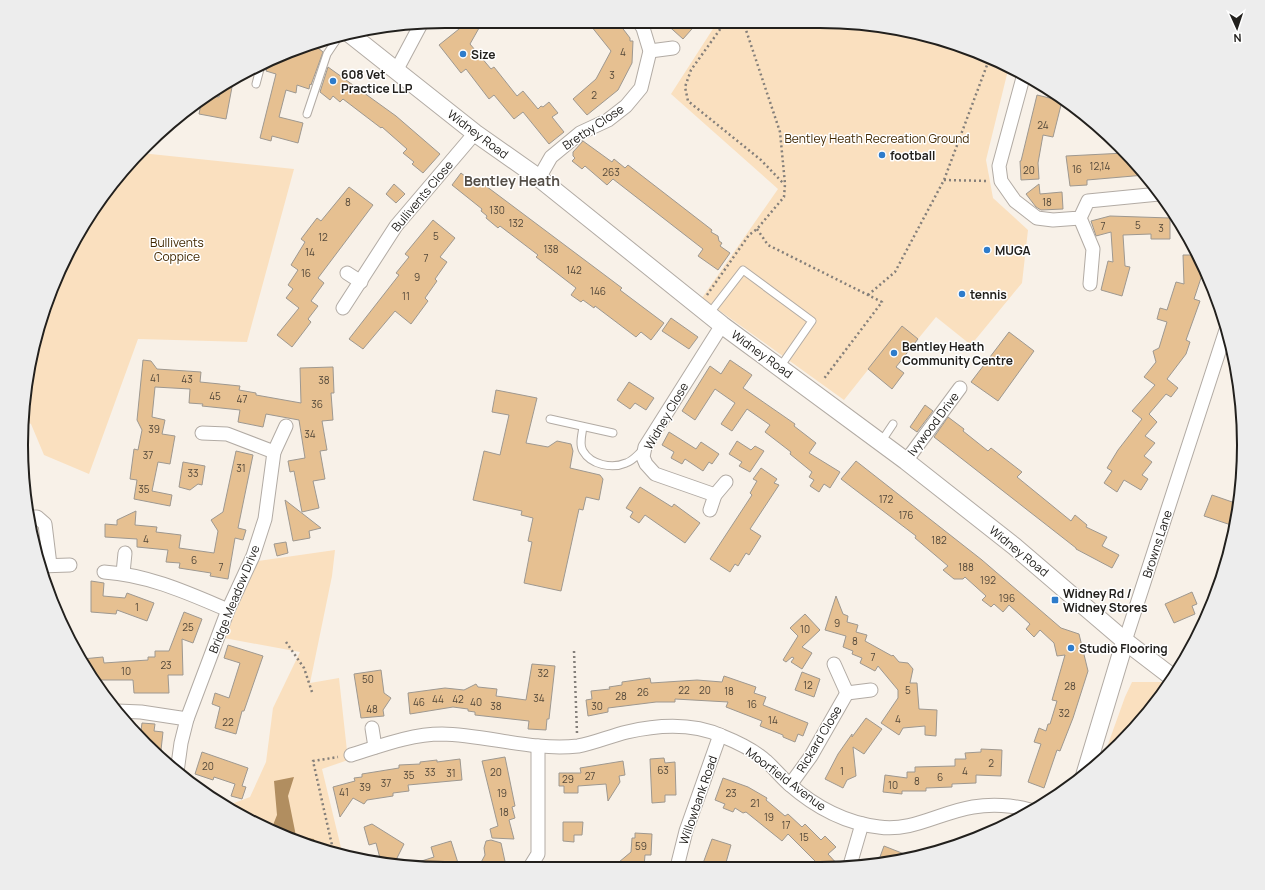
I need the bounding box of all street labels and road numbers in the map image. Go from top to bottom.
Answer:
street label: Bretby Close [559,100,627,154]
street label: Widney Road [444,106,512,162]
street label: Bullivents Close [387,157,457,235]
street label: Widney Road [728,326,796,382]
street label: Widney Close [640,379,692,453]
street label: Ivywood Drive [903,389,963,459]
street label: Browns Lane [1138,508,1176,580]
street label: Widney Road [986,522,1052,580]
street label: Bridge Meadow Drive [205,542,263,656]
street label: Rickard Close [792,702,846,776]
street label: Moorfield Avenue [742,743,830,815]
street label: Willowbank Road [675,753,721,847]

